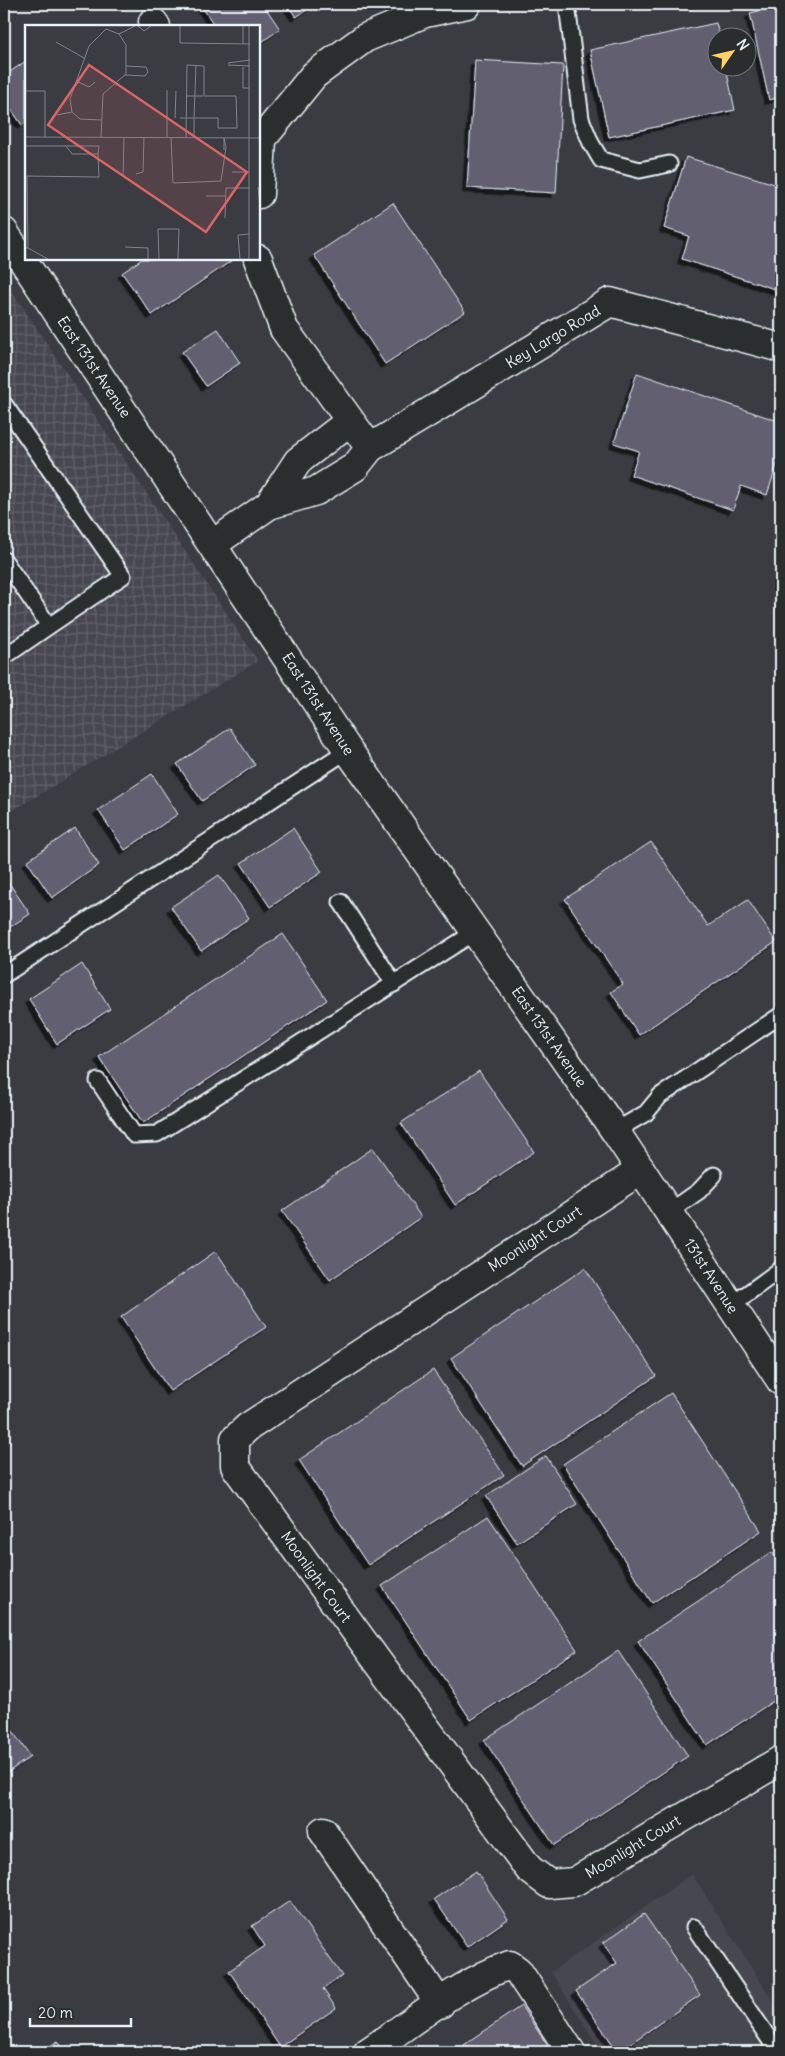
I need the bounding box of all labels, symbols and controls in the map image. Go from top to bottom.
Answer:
inset map [25,25,260,260]
north arrow [708,28,758,78]
text: N [733,36,753,54]
street label: Key Largo Road [502,301,604,372]
street label: East 131st Avenue [53,312,135,421]
street label: East 131st Avenue [278,649,359,759]
street label: East 131st Avenue [508,983,591,1091]
street label: Moonlight Court [484,1201,585,1276]
street label: 131st Avenue [680,1234,743,1317]
street label: Moonlight Court [277,1527,356,1626]
street label: Moonlight Court [582,1811,684,1883]
scale bar [30,1996,131,2028]
text: 20 m [38,2003,73,2022]

